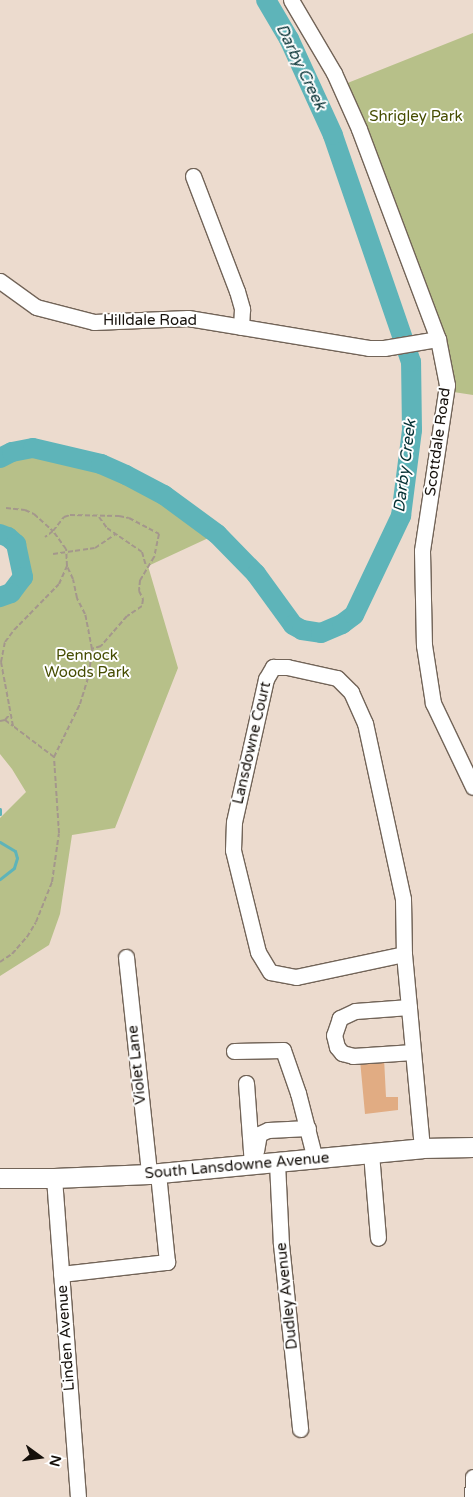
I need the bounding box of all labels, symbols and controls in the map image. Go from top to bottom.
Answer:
water label: Darby Creek [272,21,330,113]
park label: Shrigley Park [369,108,463,126]
street label: Hilldale Road [103,312,197,330]
street label: Scottdale Road [421,387,455,497]
water label: Darby Creek [390,418,420,514]
park label: Pennock Woods Park [44,646,130,681]
street label: Lansdowne Court [229,680,275,806]
street label: Violet Lane [124,1024,150,1106]
street label: South Lansdowne Avenue [144,1149,330,1183]
street label: Dudley Avenue [272,1242,302,1350]
street label: Linden Avenue [53,1284,79,1392]
north arrow [15,1432,65,1482]
text: N [45,1453,65,1468]

